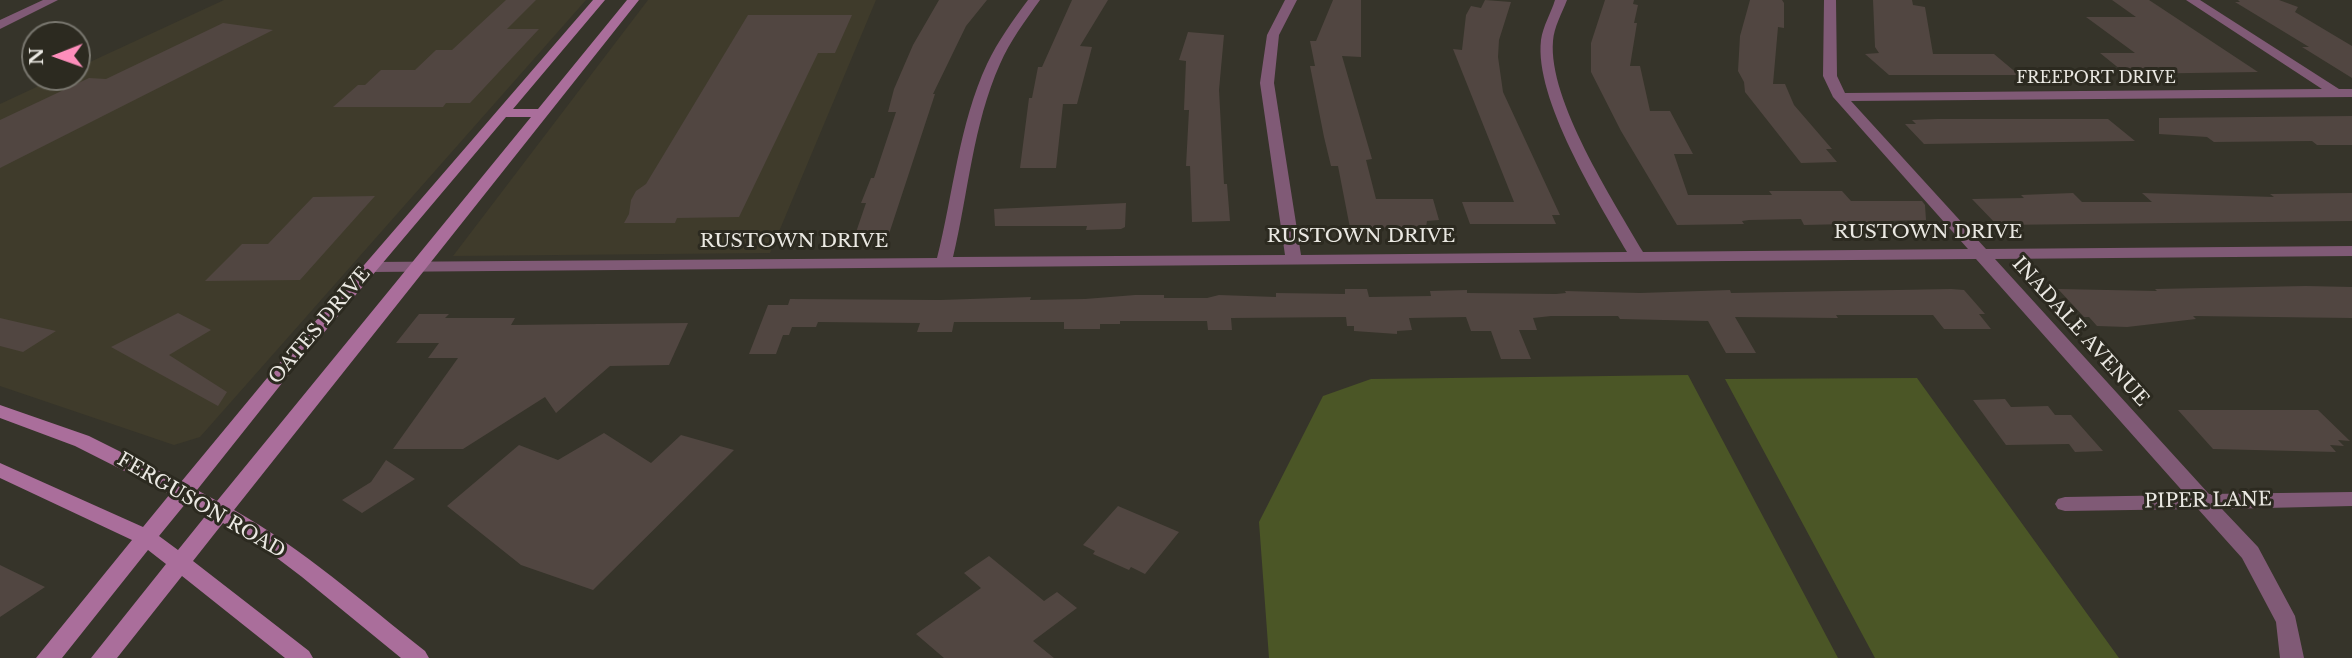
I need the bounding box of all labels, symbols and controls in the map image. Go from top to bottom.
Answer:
north arrow [21,21,91,91]
text: N [25,47,48,65]
street label: FREEPORT DRIVE [2016,68,2176,88]
street label: RUSTOWN DRIVE [1834,222,2022,244]
street label: RUSTOWN DRIVE [1267,226,1455,248]
street label: RUSTOWN DRIVE [700,231,888,253]
street label: INADALE AVENUE [2007,253,2153,411]
street label: OATES DRIVE [264,263,376,389]
street label: FERGUSON ROAD [113,449,289,563]
street label: PIPER LANE [2144,488,2272,514]

